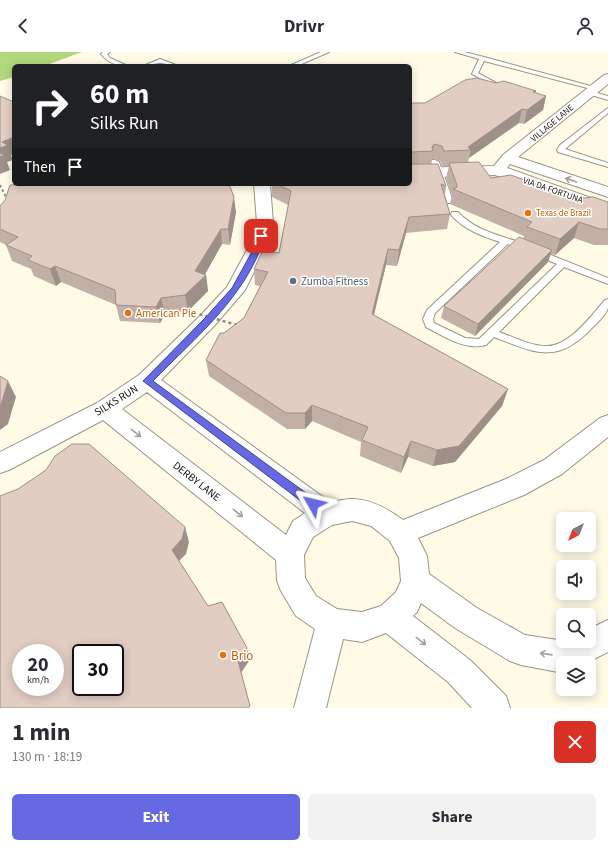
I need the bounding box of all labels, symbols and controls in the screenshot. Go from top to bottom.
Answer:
text: Drivr [284,14,324,39]
icon: back [12,15,34,37]
icon: person [574,15,596,37]
text: 60 m [90,74,149,114]
icon: right [24,80,76,132]
street label: VILLAGE LANE [528,101,577,145]
text: Silks Run [90,111,159,136]
icon: arrive [64,156,86,178]
text: Then [24,157,56,178]
street label: VIA DA FORTUNA [521,174,585,207]
one-way arrow [565,175,577,183]
place label: Texas de Brazil [536,207,591,220]
marker: Texas de Brazil [523,208,533,218]
pin [244,219,278,253]
icon: arrive [250,225,272,247]
place label: Zumba Fitness [301,274,368,289]
marker: Zumba Fitness [288,276,298,286]
place label: American Pie [136,306,197,321]
marker: American Pie [123,308,133,318]
street label: SILKS RUN [92,381,141,420]
one-way arrow [130,428,141,437]
street label: DERBY LANE [170,458,224,505]
position arrow [292,483,334,525]
one-way arrow [232,509,243,517]
north arrow [556,512,596,552]
map controls [556,512,596,696]
button: sound [556,560,596,600]
button: search [556,608,596,648]
one-way arrow [416,637,427,646]
speed limit sign: 30 [72,644,124,696]
place label: Brio [231,647,253,665]
marker: Brio [218,650,228,660]
one-way arrow [540,650,553,658]
text: 20 [27,651,49,679]
button: layers [556,656,596,696]
text: km/h [27,673,49,687]
text: 1 min [12,715,70,750]
button: close [554,721,596,763]
text: 130 m · 18:19 [12,748,82,766]
button: Exit [12,794,300,840]
button: Share [308,794,596,840]

